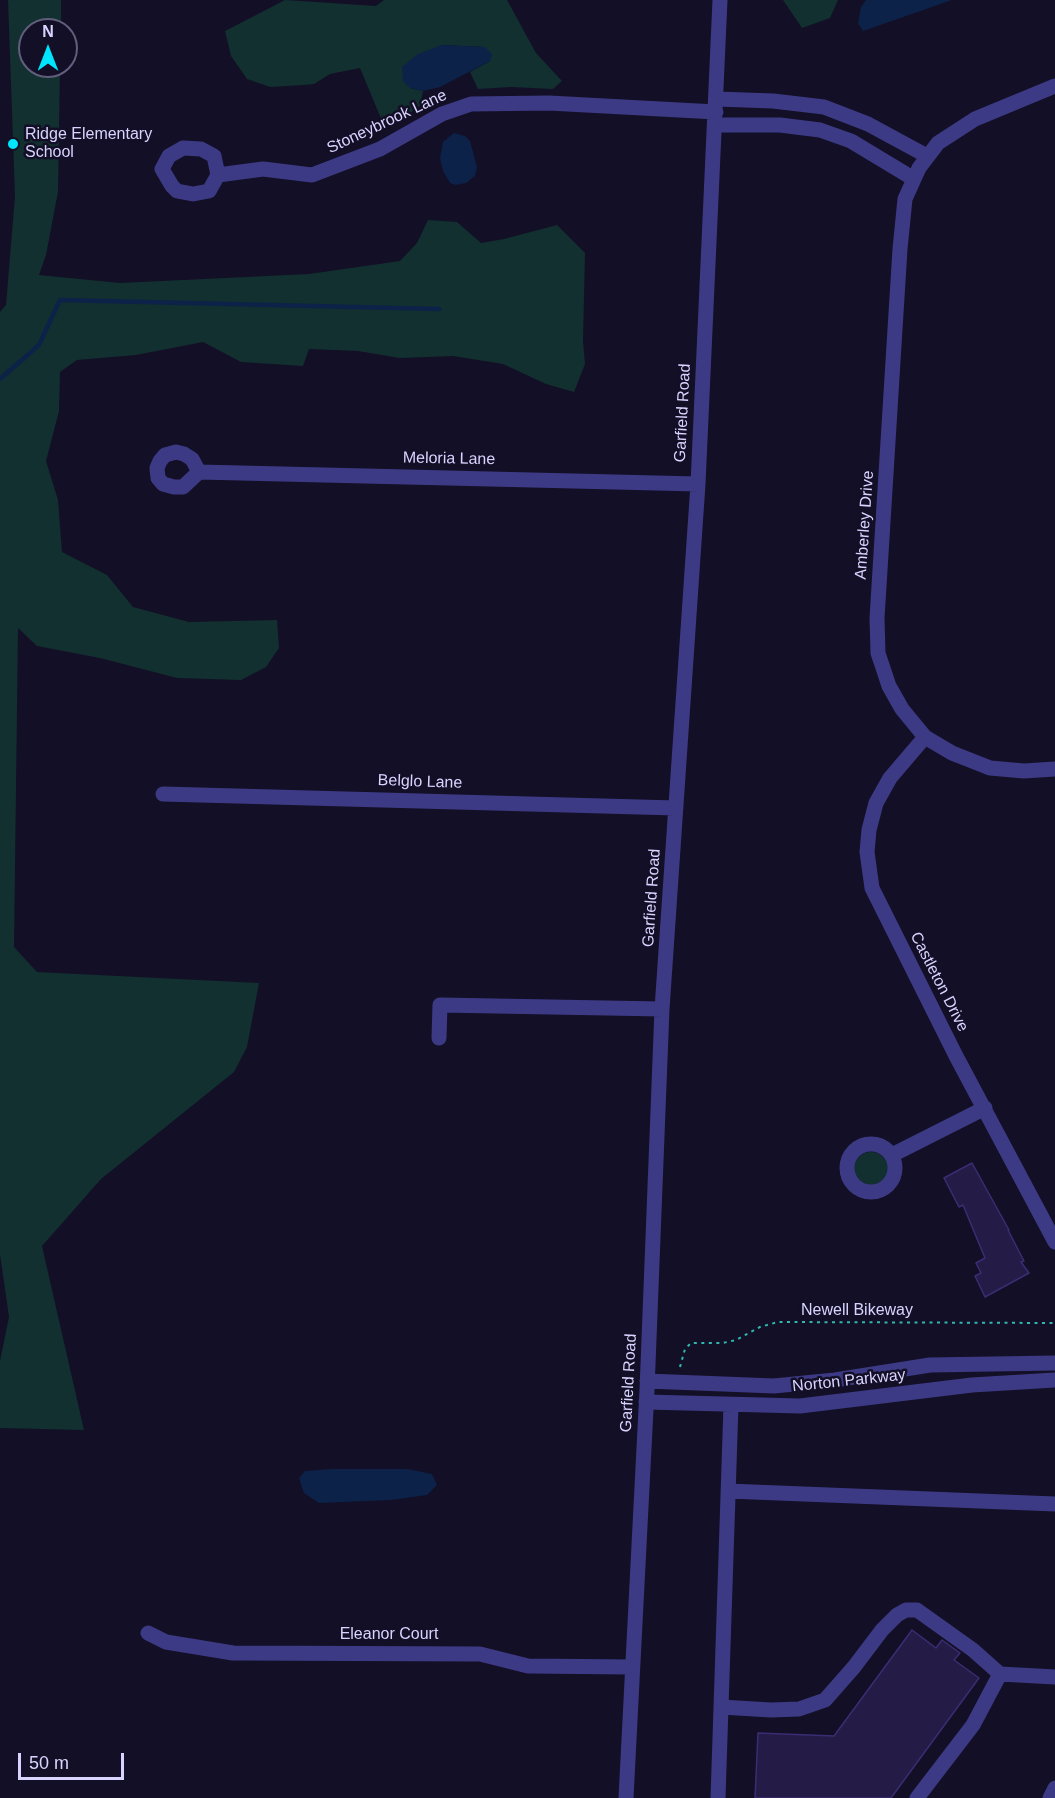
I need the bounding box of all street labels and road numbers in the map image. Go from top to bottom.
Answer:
street label: Stoneybrook Lane [324,86,450,158]
street label: Garfield Road [671,363,695,463]
street label: Meloria Lane [403,449,495,469]
street label: Amberley Drive [852,470,878,580]
street label: Belglo Lane [377,771,463,793]
street label: Garfield Road [639,848,665,948]
street label: Castleton Drive [906,929,972,1035]
street label: Newell Bikeway [801,1301,913,1321]
street label: Garfield Road [617,1333,641,1433]
street label: Norton Parkway [791,1366,907,1396]
street label: Eleanor Court [340,1625,438,1645]

